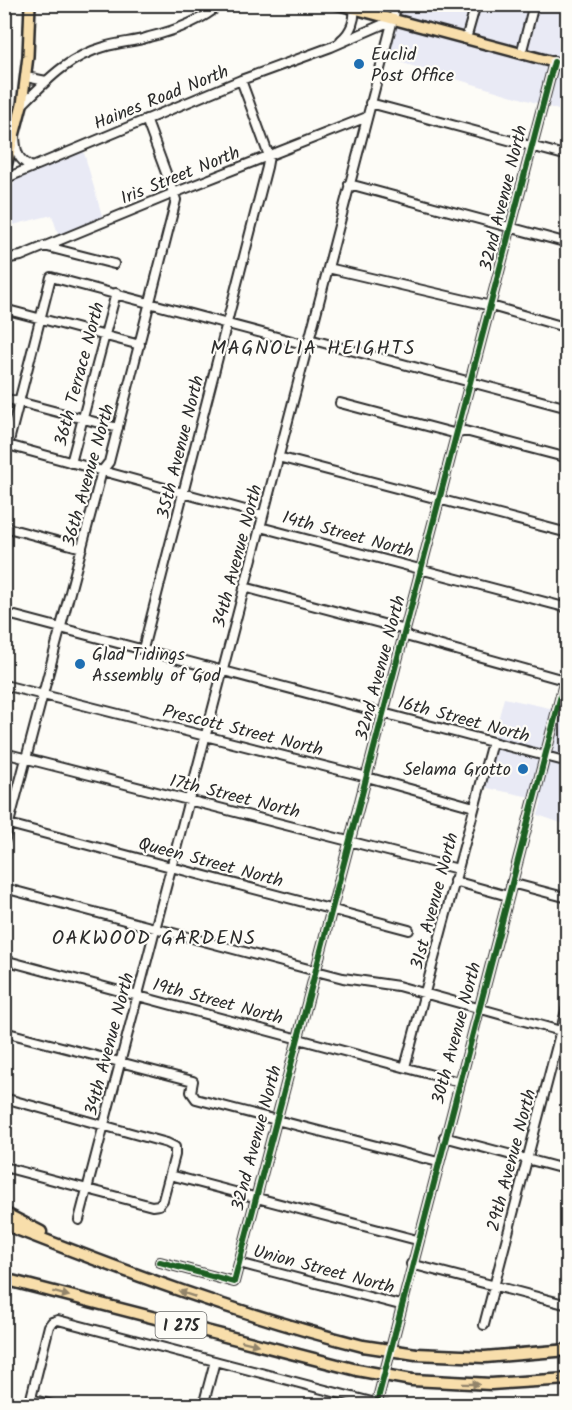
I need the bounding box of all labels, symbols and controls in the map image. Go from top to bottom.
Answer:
place label: Euclid Post Office [371,41,454,91]
marker: Euclid Post Office [352,57,366,71]
street label: Haines Road North [90,58,234,139]
street label: 32nd Avenue North [472,122,537,274]
street label: Iris Street North [116,139,245,214]
street label: 36th Terrace North [47,299,114,450]
district label: MAGNOLIA HEIGHTS [210,333,416,365]
street label: 35th Avenue North [150,373,213,522]
street label: 36th Avenue North [55,401,124,550]
street label: 34th Avenue North [205,482,271,631]
street label: 14th Street North [279,504,417,567]
street label: 32nd Avenue North [348,592,415,744]
place label: Glad Tidings Assembly of God [92,641,222,691]
marker: Glad Tidings Assembly of God [73,657,87,671]
street label: 16th Street North [395,689,533,752]
street label: Prescott Street North [159,697,326,765]
place label: Selama Grotto [403,756,511,785]
marker: Selama Grotto [516,762,530,776]
street label: 17th Street North [166,767,303,828]
street label: Queen Street North [135,830,286,897]
street label: 31st Avenue North [403,830,468,973]
district label: OAKWOOD GARDENS [52,923,256,955]
street label: 30th Avenue North [425,959,490,1108]
street label: 34th Avenue North [77,970,143,1119]
street label: 19th Street North [149,971,286,1034]
street label: 32nd Avenue North [224,1062,291,1214]
street label: 29th Avenue North [480,1086,545,1235]
street label: Union Street North [250,1238,398,1303]
one-way arrow [178,1288,196,1298]
one-way arrow [52,1289,70,1299]
road number: I 275 [156,1312,207,1338]
one-way arrow [241,1339,259,1348]
one-way arrow [461,1379,480,1388]

